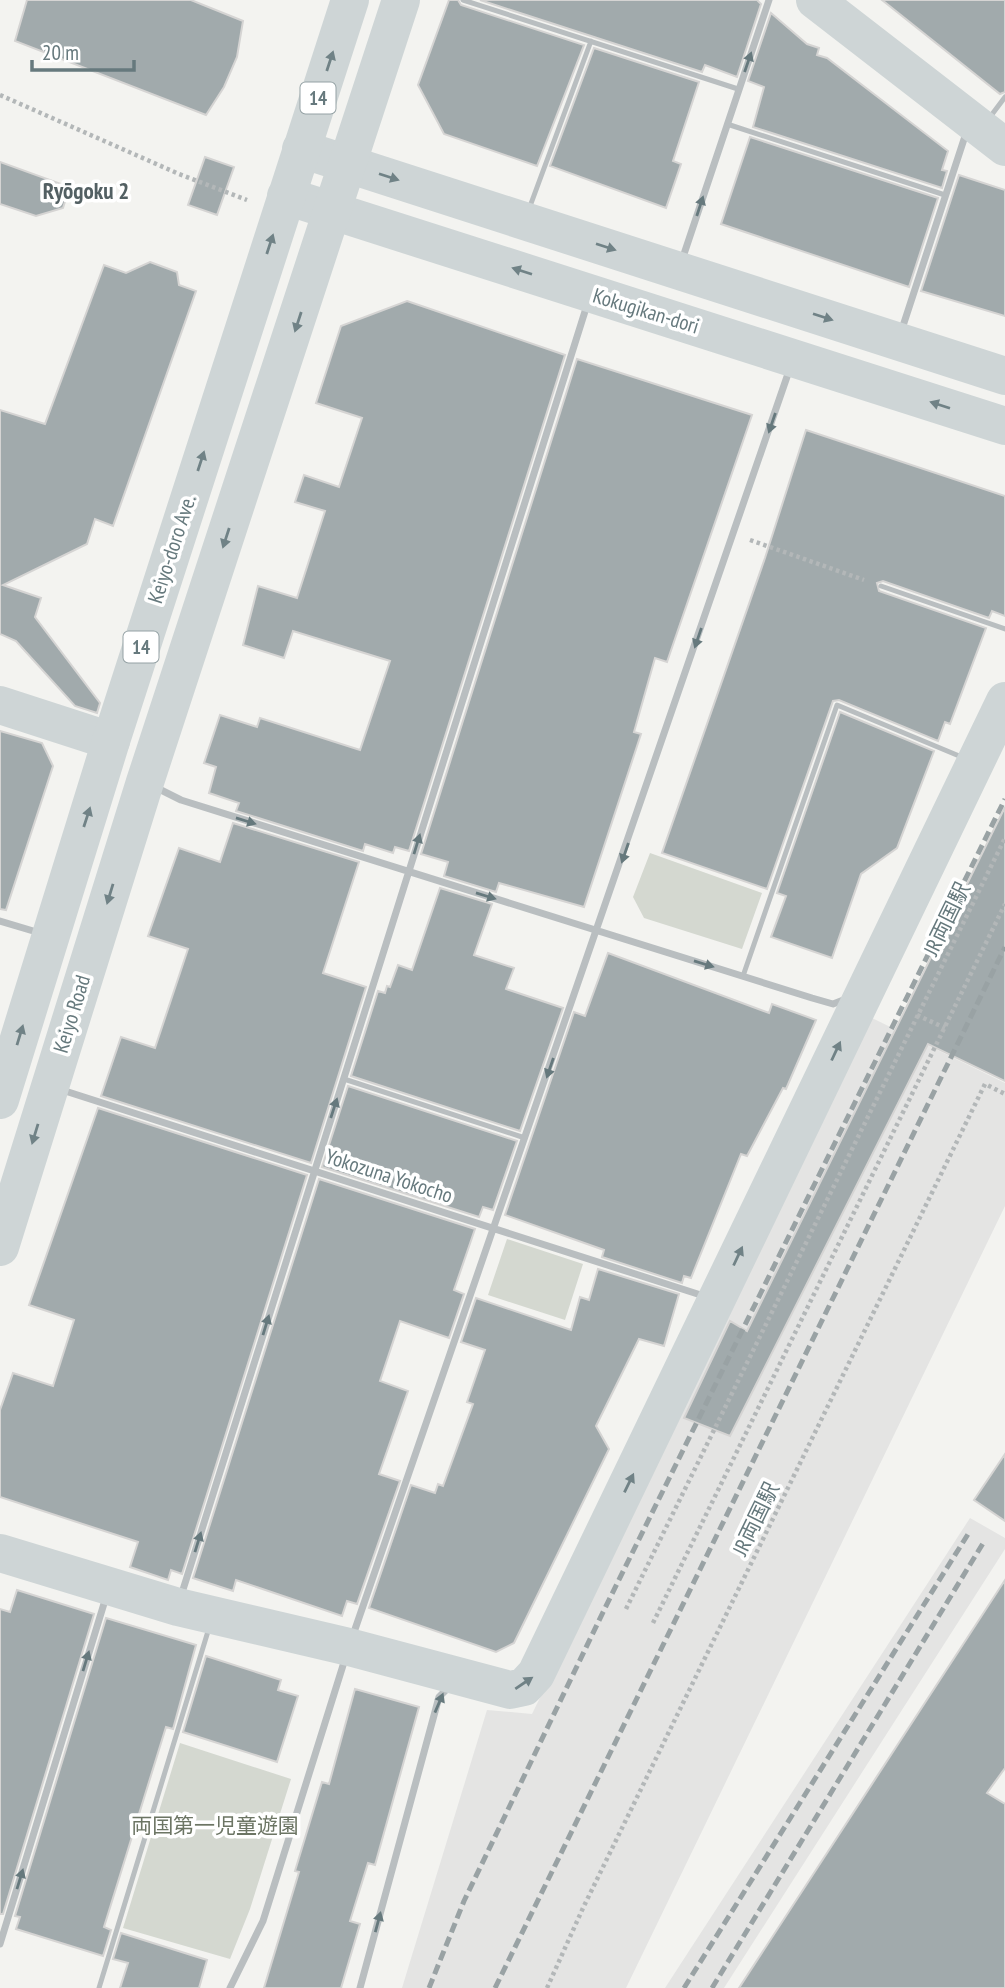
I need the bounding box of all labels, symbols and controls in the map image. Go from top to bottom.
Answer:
scale bar [32,28,133,72]
text: 20 m [42,39,79,66]
one-way arrow [325,50,336,71]
one-way arrow [743,51,754,72]
road number: 14 [300,82,336,114]
one-way arrow [379,173,400,183]
district label: Ryōgoku 2 [43,176,129,205]
one-way arrow [696,195,706,216]
one-way arrow [266,233,276,254]
one-way arrow [596,242,617,253]
one-way arrow [512,266,533,276]
street label: Kokugikan-dori [590,282,703,339]
one-way arrow [292,312,303,333]
one-way arrow [812,312,833,323]
one-way arrow [929,399,950,410]
one-way arrow [766,412,777,433]
one-way arrow [196,450,207,471]
street label: Keiyo-doro Ave. [141,491,202,607]
one-way arrow [220,528,231,549]
one-way arrow [692,628,703,649]
road number: 14 [124,632,158,662]
one-way arrow [82,807,92,828]
one-way arrow [236,816,257,826]
one-way arrow [413,833,423,854]
one-way arrow [619,843,630,864]
street label: JR両国駅 [917,878,976,961]
one-way arrow [104,883,114,904]
one-way arrow [476,892,497,902]
one-way arrow [693,959,714,969]
street label: Keiyo Road [47,972,96,1056]
one-way arrow [15,1024,25,1045]
one-way arrow [831,1041,842,1061]
one-way arrow [544,1058,555,1079]
one-way arrow [330,1097,340,1118]
one-way arrow [29,1124,39,1145]
street label: Yokozuna Yokocho [322,1142,456,1209]
one-way arrow [733,1246,744,1266]
one-way arrow [261,1314,272,1335]
one-way arrow [623,1473,634,1493]
street label: JR両国駅 [726,1478,785,1561]
one-way arrow [193,1531,204,1552]
one-way arrow [82,1651,92,1672]
one-way arrow [514,1676,534,1689]
one-way arrow [433,1693,444,1714]
park label: 両国第一児童遊園 [131,1812,299,1839]
one-way arrow [15,1868,26,1889]
one-way arrow [373,1911,383,1932]

